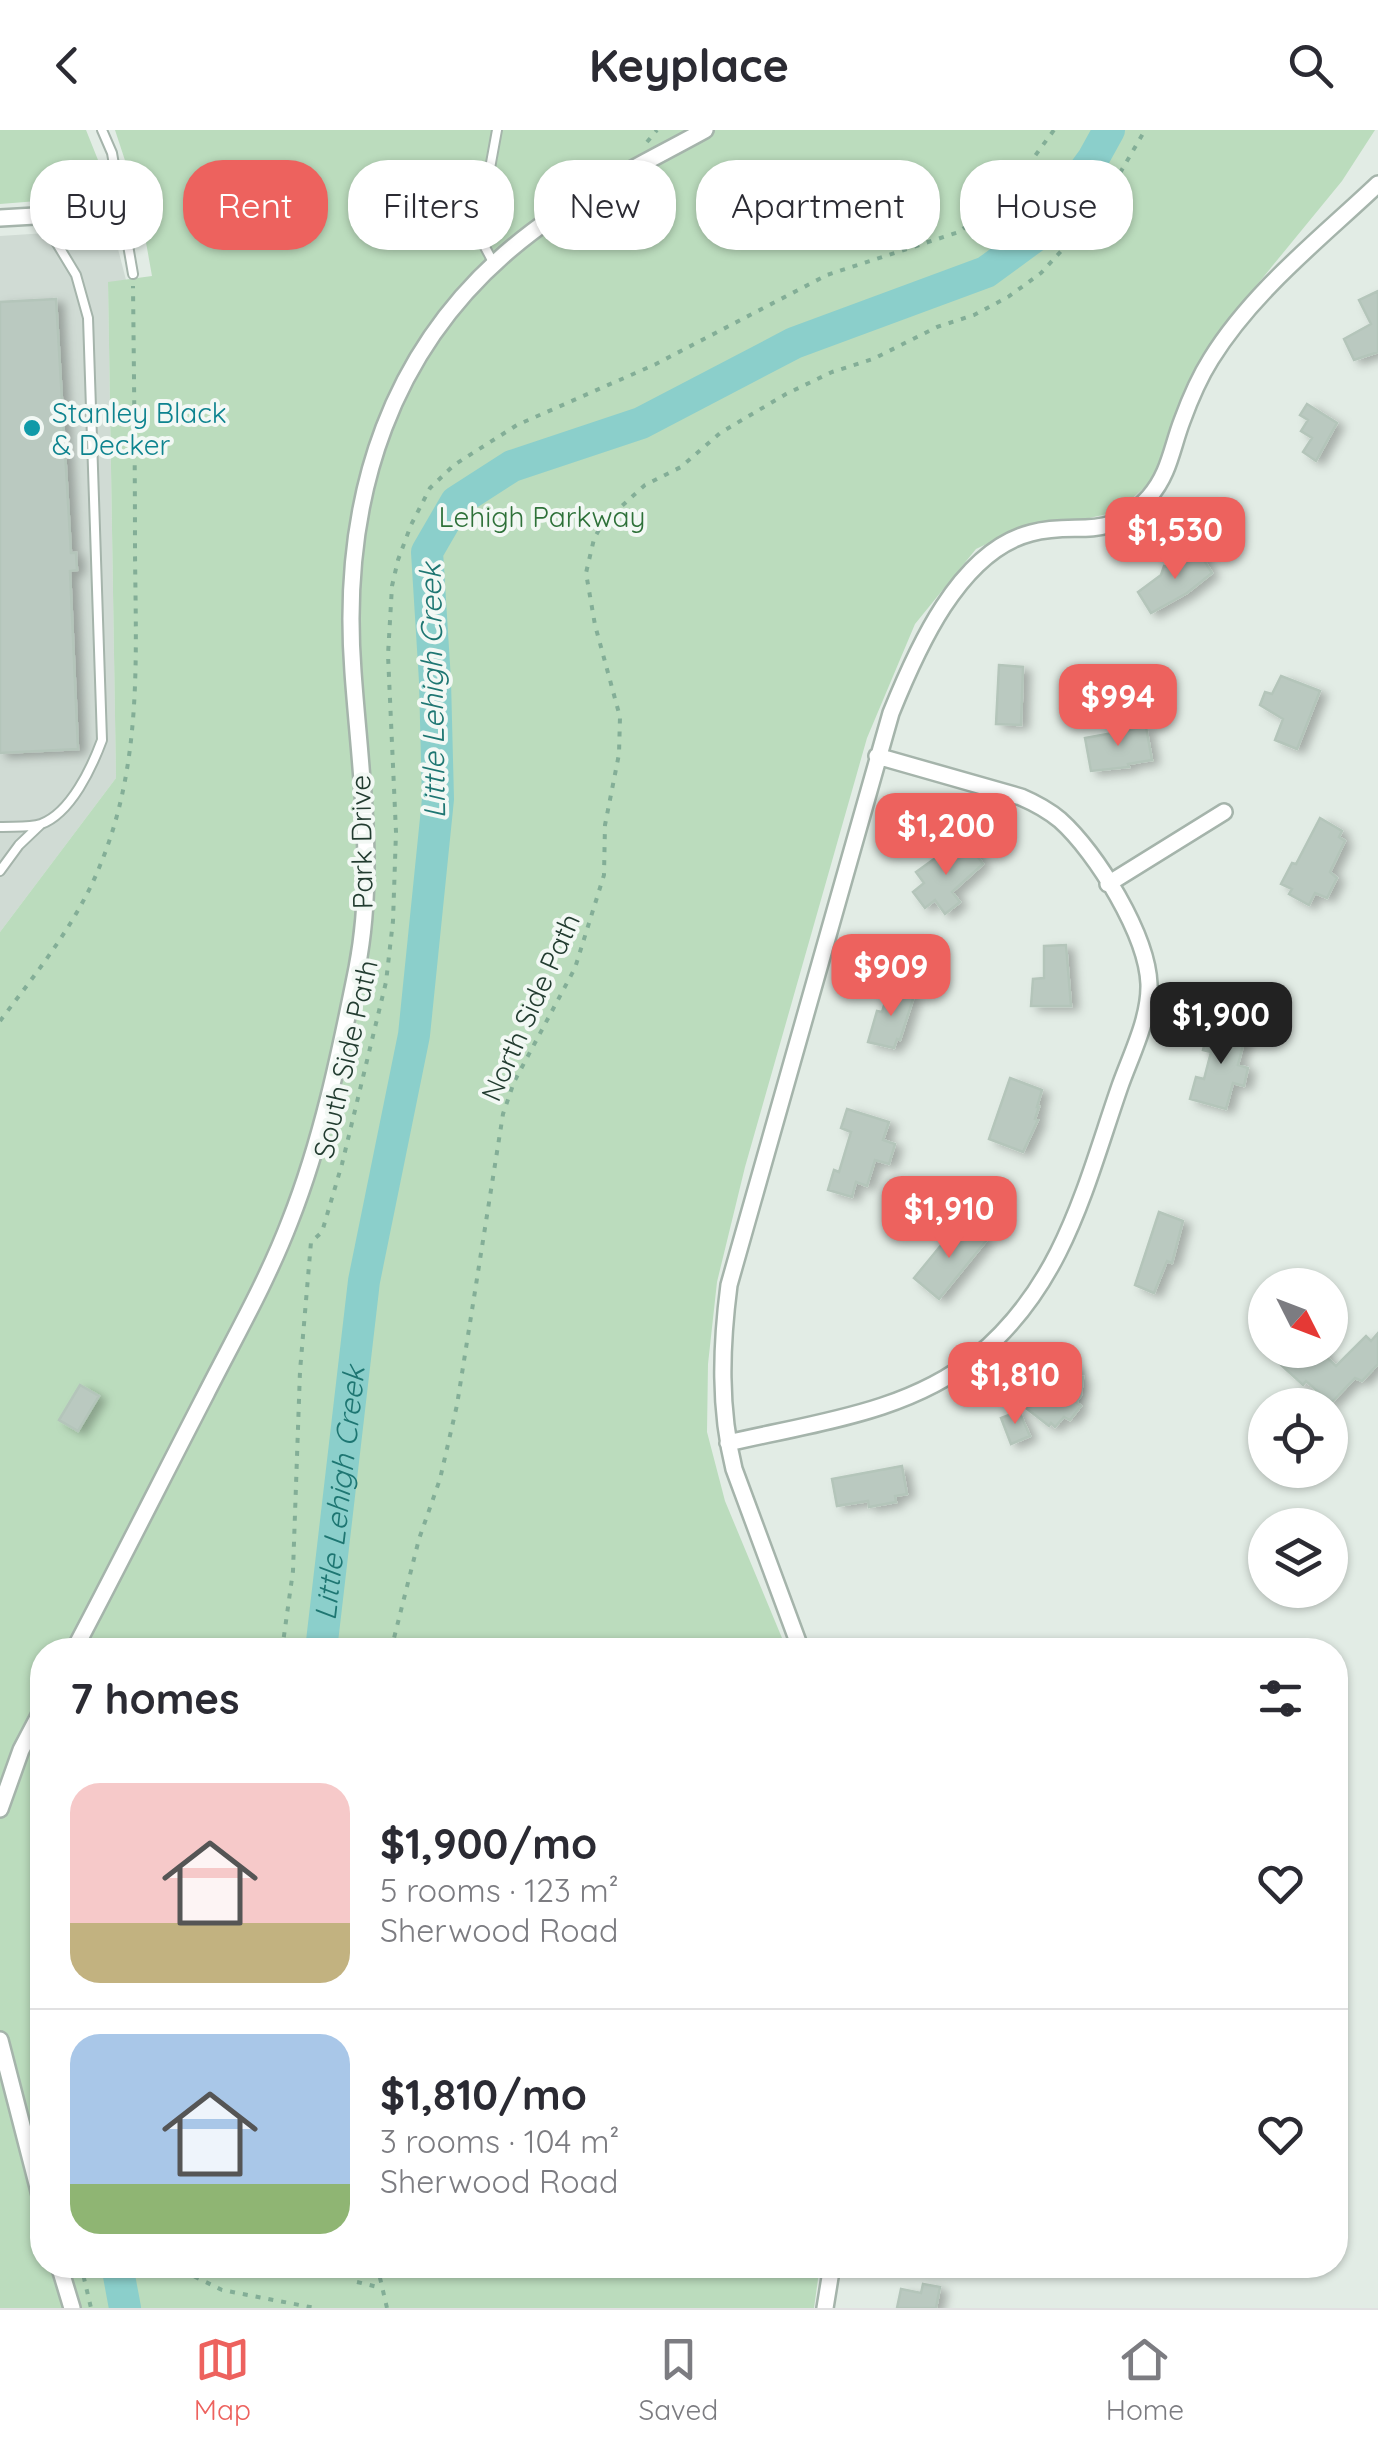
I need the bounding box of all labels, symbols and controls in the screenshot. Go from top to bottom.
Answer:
text: Keyplace [589,37,789,93]
icon: back [40,38,95,93]
icon: search [1283,38,1338,93]
chip: Buy [30,160,163,250]
chip: Rent [183,160,328,250]
chip: Filters [348,160,514,250]
chip: New [534,160,676,250]
chip: Apartment [696,160,940,250]
chip: House [960,160,1133,250]
place label: Stanley Black & Decker [52,395,227,462]
marker: Stanley Black & Decker [21,417,43,439]
pin: $1,530 [1094,497,1256,582]
park label: Lehigh Parkway [439,499,645,534]
text: $1,530 [1127,509,1223,549]
water label: Little Lehigh Creek [411,560,453,819]
pin: $994 [1059,664,1177,749]
text: $994 [1081,676,1155,716]
street label: Park Drive [342,775,380,909]
pin: $1,200 [865,793,1027,878]
text: $1,200 [897,805,995,845]
street label: North Side Path [473,908,587,1106]
pin: $909 [832,934,950,1019]
text: $909 [853,946,929,986]
street label: South Side Path [305,956,385,1162]
pin: $1,900 [1140,982,1302,1067]
text: $1,900 [1172,994,1270,1034]
pin: $1,910 [868,1176,1030,1261]
text: $1,910 [904,1188,994,1228]
north arrow [1248,1268,1348,1368]
map controls [1248,1268,1348,1608]
pin: $1,810 [934,1342,1096,1427]
text: $1,810 [970,1354,1060,1394]
water label: Little Lehigh Creek [306,1361,373,1622]
button: locate [1248,1388,1348,1488]
button: layers [1248,1508,1348,1608]
icon: filters [1253,1671,1308,1726]
text: 7 homes [70,1672,239,1725]
text: $1,900/mo [380,1817,597,1870]
icon: home [150,1823,270,1943]
icon: heart [1253,1856,1308,1911]
text: 5 rooms · 123 m² [380,1870,619,1910]
text: Sherwood Road [380,1910,618,1950]
text: $1,810/mo [380,2068,587,2121]
icon: home [150,2074,270,2194]
icon: heart [1253,2107,1308,2162]
text: 3 rooms · 104 m² [380,2121,620,2161]
text: Sherwood Road [380,2161,618,2201]
tab: Map [194,2332,251,2427]
tab: Saved [638,2332,718,2427]
tab: Home [1106,2332,1184,2427]

